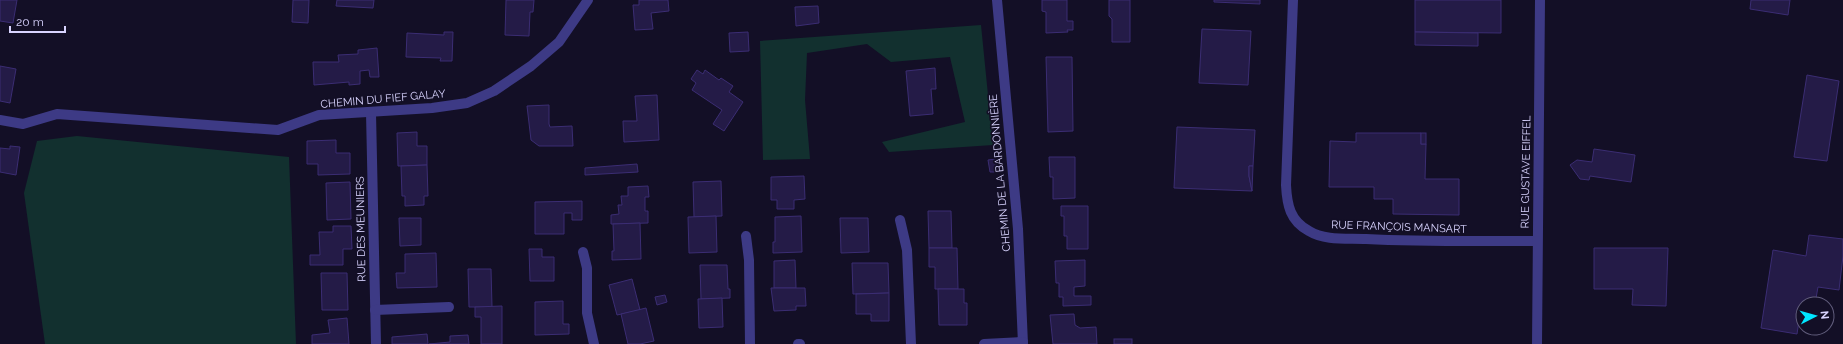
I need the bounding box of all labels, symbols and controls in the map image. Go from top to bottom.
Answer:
scale bar [10,8,65,34]
text: 20 m [16,15,44,29]
street label: CHEMIN DU FIEF GALAY [320,87,446,111]
street label: CHEMIN DE LA BARDONNIÈRE [986,93,1013,252]
street label: RUE GUSTAVE EIFFEL [1519,115,1533,229]
street label: RUE DES MEUNIERS [354,176,368,282]
street label: RUE FRANÇOIS MANSART [1331,218,1467,236]
north arrow [1795,296,1835,336]
text: N [1818,310,1831,320]

